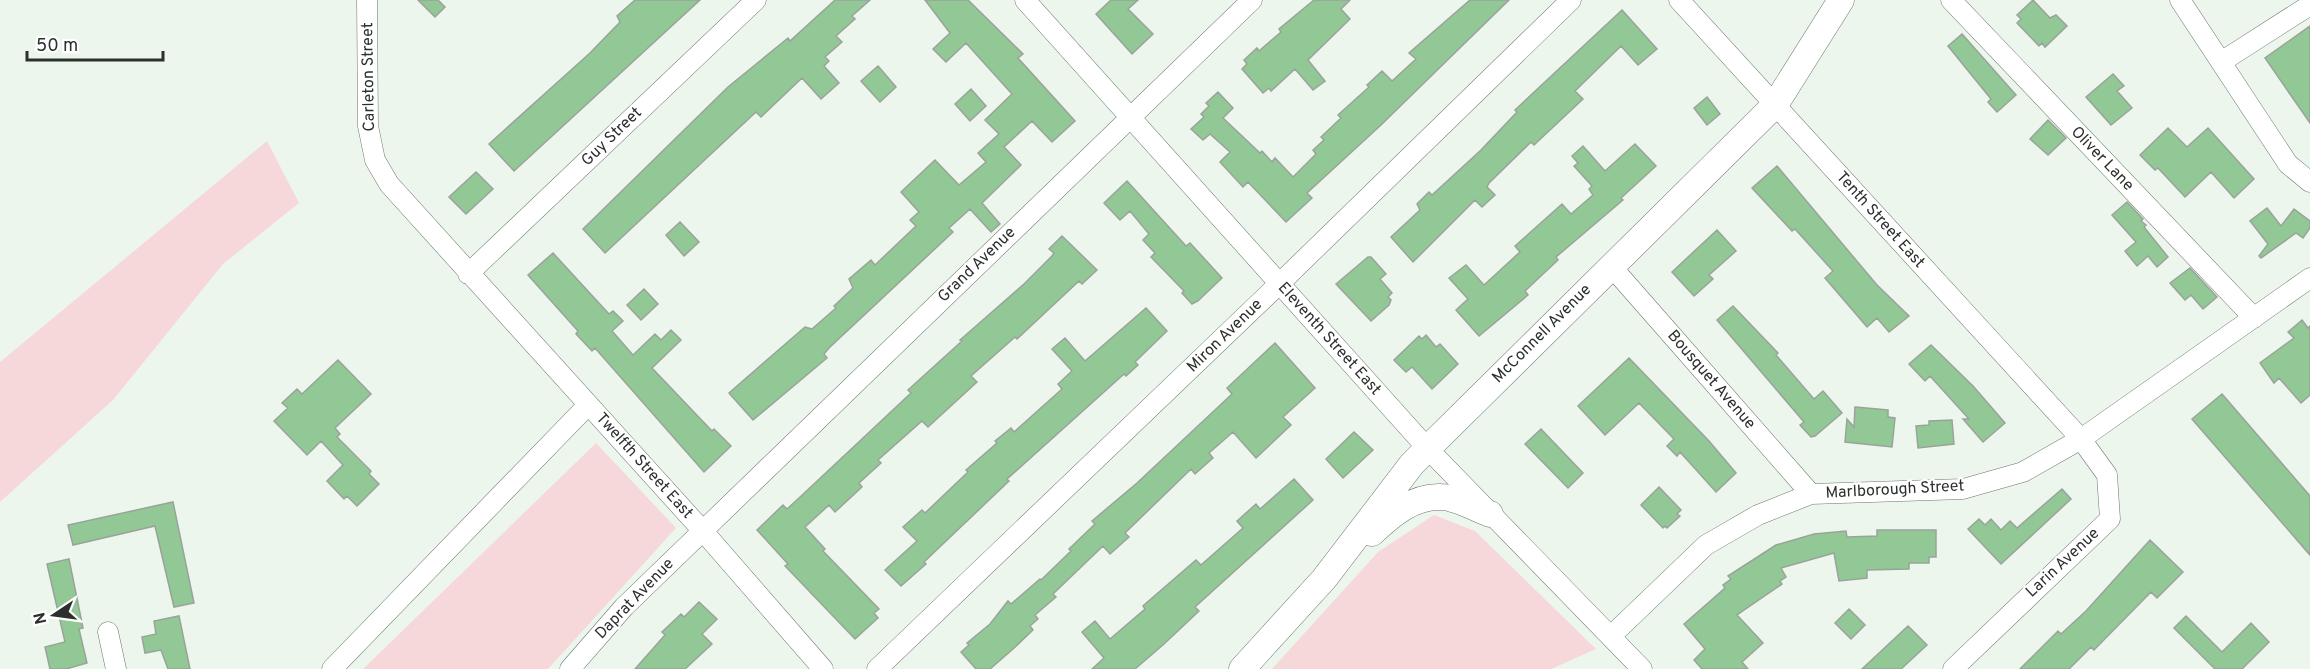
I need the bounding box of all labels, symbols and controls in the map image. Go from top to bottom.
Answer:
street label: Carleton Street [358,22,380,132]
scale bar [27,24,164,62]
text: 50 m [36,35,78,58]
street label: Guy Street [578,103,646,171]
street label: Oliver Lane [2066,122,2138,196]
street label: Tenth Street East [1831,168,1929,272]
street label: Grand Avenue [934,223,1020,307]
street label: Eleventh Street East [1273,278,1385,400]
street label: McConnell Avenue [1488,280,1596,388]
street label: Miron Avenue [1183,295,1267,377]
street label: Bousquet Avenue [1662,326,1760,434]
street label: Twelfth Street East [591,409,697,523]
street label: Marlborough Street [1825,476,1965,504]
street label: Larin Avenue [2022,524,2104,602]
street label: Daprat Avenue [591,554,679,644]
north arrow [24,585,84,645]
text: N [30,610,52,626]

